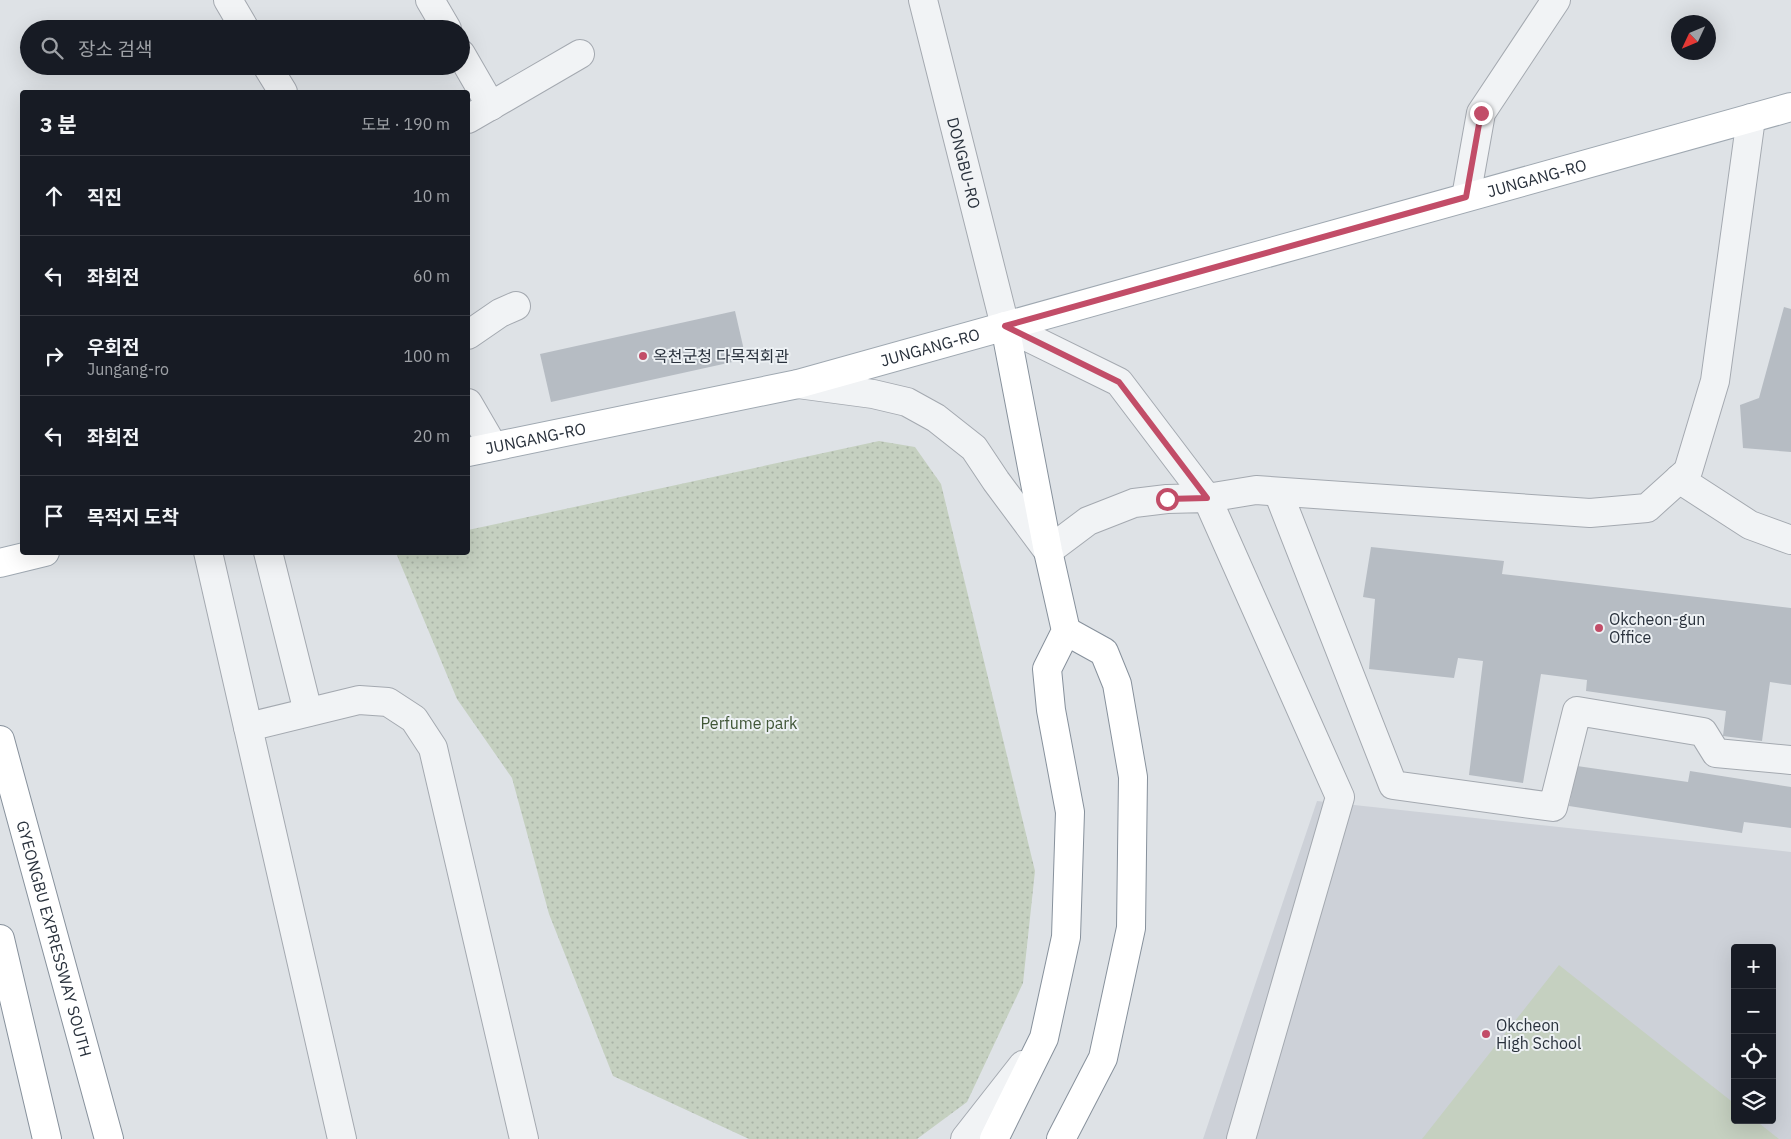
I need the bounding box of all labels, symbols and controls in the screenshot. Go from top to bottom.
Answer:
north arrow [1671,15,1716,60]
search box [20,20,470,75]
icon: search [38,34,66,62]
text: 장소 검색 [78,37,152,61]
route end [1470,102,1493,125]
text: 3 분 [40,110,77,138]
text: 도보 · 190 m [361,114,450,134]
street label: DONGBU-RO [943,115,985,211]
street label: JUNGANG-RO [1485,155,1589,201]
icon: ahead [40,182,68,210]
text: 직진 [87,185,122,209]
text: 10 m [413,186,450,206]
icon: left [40,262,68,290]
text: 좌회전 [87,265,139,289]
text: 60 m [413,266,450,286]
street label: JUNGANG-RO [878,324,982,371]
text: 우회전 [87,335,139,359]
icon: right [40,342,68,370]
text: 100 m [403,346,450,366]
place label: 옥천군청 다목적회관 [653,346,790,366]
marker: 옥천군청 다목적회관 [637,350,649,362]
text: Jungang-ro [87,359,169,379]
street label: JUNGANG-RO [484,418,588,458]
icon: left [40,422,68,450]
text: 좌회전 [87,425,139,449]
text: 20 m [413,426,450,446]
route start [1156,488,1179,511]
icon: arrive [40,502,68,530]
text: 목적지 도착 [87,505,179,529]
place label: Okcheon-gun Office [1609,609,1705,647]
marker: Okcheon-gun Office [1593,622,1605,634]
park label: Perfume park [700,713,798,733]
street label: GYEONGBU EXPRESSWAY SOUTH [12,818,96,1059]
map controls [1731,944,1776,1124]
button: + [1731,944,1776,989]
button: − [1731,989,1776,1034]
place label: Okcheon High School [1496,1015,1581,1053]
marker: Okcheon High School [1480,1028,1492,1040]
button: locate [1731,1034,1776,1079]
button: layers [1731,1079,1776,1124]

